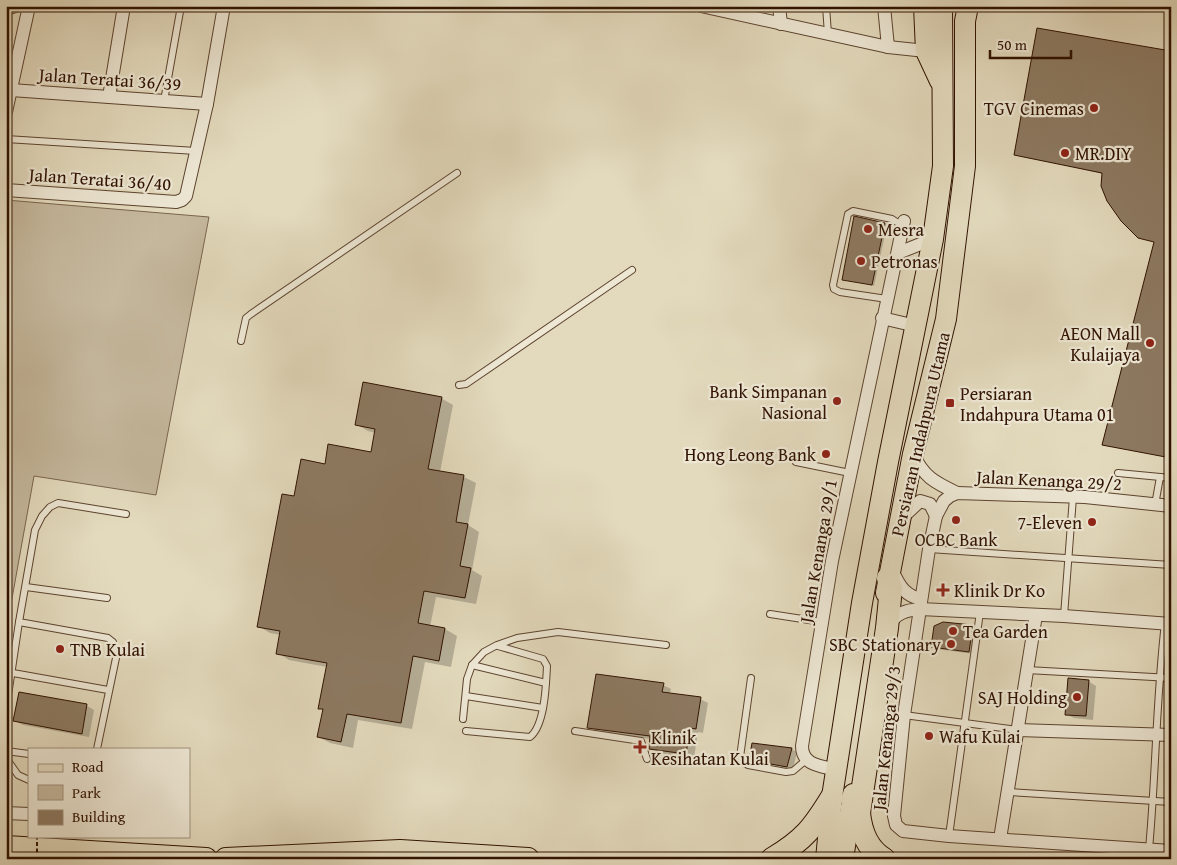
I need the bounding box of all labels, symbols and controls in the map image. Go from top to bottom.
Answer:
scale bar [990,28,1071,60]
text: 50 m [997,34,1028,55]
street label: Jalan Teratai 36/39 [36,60,182,97]
place label: TGV Cinemas [984,95,1084,122]
marker: TGV Cinemas [1088,102,1100,114]
place label: MR.DIY [1075,140,1132,167]
marker: MR.DIY [1059,147,1071,159]
street label: Jalan Teratai 36/40 [26,160,172,197]
place label: Mesra [878,216,925,243]
marker: Mesra [862,223,874,235]
place label: Petronas [871,248,938,275]
marker: Petronas [855,255,867,267]
place label: AEON Mall Kulaijaya [1060,320,1140,368]
street label: Persiaran Indahpura Utama [883,329,957,539]
marker: AEON Mall Kulaijaya [1144,337,1156,349]
place label: Bank Simpanan Nasional [710,378,827,426]
place label: Persiaran Indahpura Utama 01 [960,380,1114,428]
marker: Bank Simpanan Nasional [831,395,843,407]
marker: Persiaran Indahpura Utama 01 [944,397,956,409]
place label: Hong Leong Bank [684,441,817,468]
marker: Hong Leong Bank [820,448,832,460]
street label: Jalan Kenanga 29/2 [974,463,1122,497]
street label: Jalan Kenanga 29/1 [792,477,844,627]
place label: 7-Eleven [1017,509,1082,536]
marker: OCBC Bank [950,514,962,526]
marker: 7-Eleven [1086,516,1098,528]
place label: OCBC Bank [915,526,998,553]
place label: Klinik Dr Ko [954,577,1045,604]
marker: Klinik Dr Ko [936,583,950,597]
place label: Tea Garden [963,618,1048,645]
marker: Tea Garden [947,625,959,637]
place label: SBC Stationary [829,631,941,658]
place label: TNB Kulai [70,636,145,663]
marker: SBC Stationary [945,638,957,650]
marker: TNB Kulai [54,643,66,655]
street label: Jalan Kenanga 29/3 [865,664,907,814]
place label: SAJ Holding [978,684,1067,711]
marker: SAJ Holding [1071,691,1083,703]
place label: Wafu Kulai [939,723,1021,750]
place label: Klinik Kesihatan Kulai [651,724,769,772]
marker: Wafu Kulai [923,730,935,742]
marker: Klinik Kesihatan Kulai [633,740,647,754]
legend [28,748,190,838]
text: Road [72,756,103,777]
text: Park [72,782,101,803]
text: Building [72,806,126,827]

